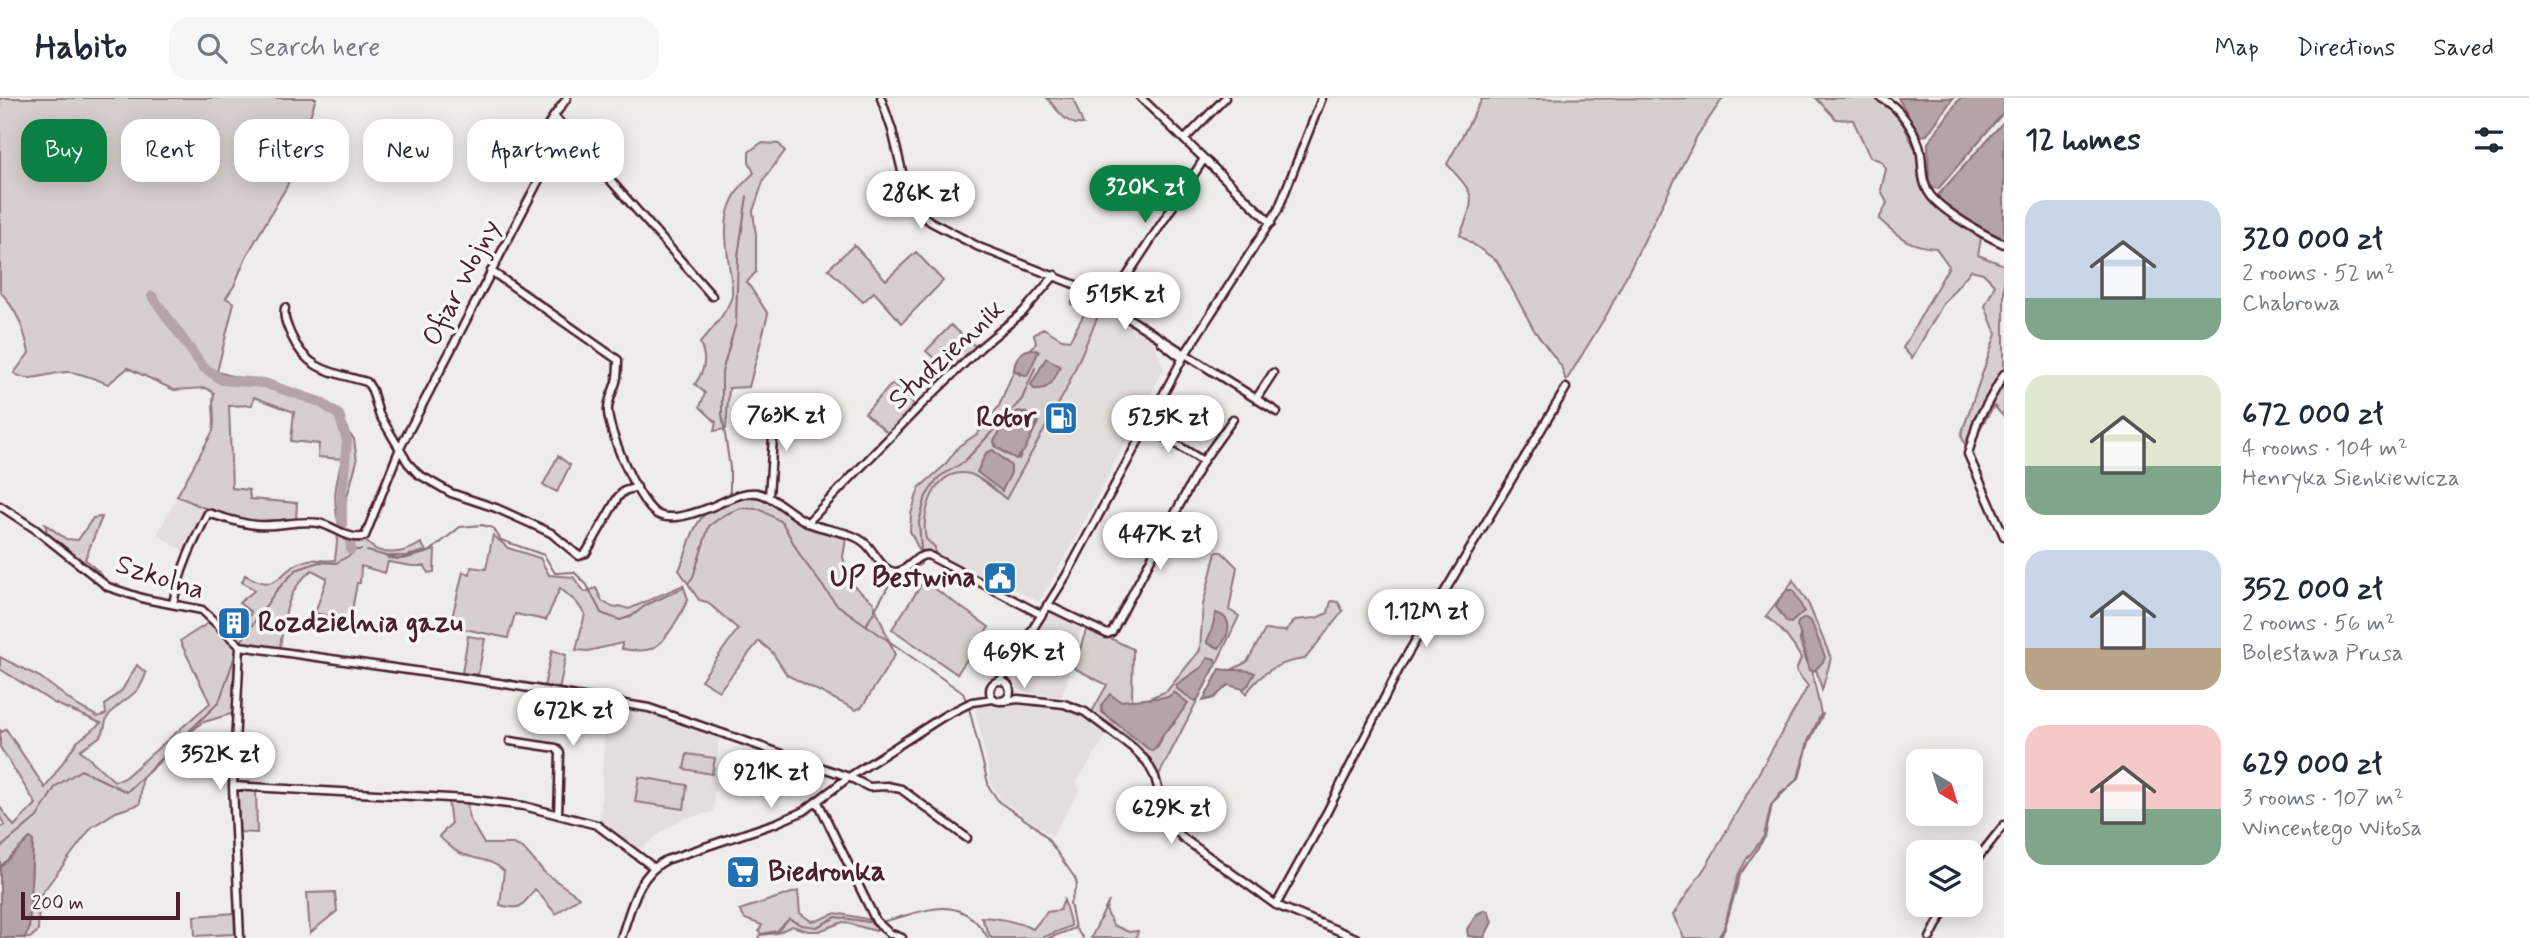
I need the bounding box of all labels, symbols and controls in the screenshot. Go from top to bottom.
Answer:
search box [169,17,659,80]
text: Habito [35,26,127,70]
icon: search [193,29,231,67]
text: Search here [249,31,380,65]
text: Map [2215,33,2259,64]
text: Directions [2297,33,2395,64]
text: Saved [2433,33,2494,64]
chip: Buy [21,119,107,182]
chip: Rent [121,119,220,182]
chip: Filters [234,119,349,182]
chip: New [363,119,453,182]
chip: Apartment [467,119,624,182]
text: 12 homes [2025,121,2141,160]
icon: filters [2470,121,2508,159]
pin: 320K zł [1080,166,1210,225]
pin: 286K zł [856,172,986,231]
text: 320K zł [1105,173,1185,203]
text: 286K zł [882,179,960,209]
street label: Ofiar Wojny [414,213,510,353]
text: 320 000 zł [2242,220,2383,259]
icon: home [2081,228,2165,312]
text: 2 rooms · 52 m² [2242,259,2395,289]
pin: 515K zł [1060,272,1190,332]
text: 515K zł [1085,280,1165,310]
text: Chabrowa [2242,289,2341,319]
street label: Studziennik [881,291,1013,419]
pin: 763K zł [721,394,851,453]
text: 672 000 zł [2242,395,2384,434]
pin: 525K zł [1103,396,1233,455]
fuel station icon: Rotor [1042,399,1080,437]
place label: Rotor [976,400,1037,437]
text: 763K zł [747,401,825,431]
text: 525K zł [1127,403,1209,433]
icon: home [2081,403,2165,487]
text: 4 rooms · 104 m² [2242,434,2408,464]
text: Henryka Sienkiewicza [2242,464,2460,494]
pin: 447K zł [1095,512,1225,572]
text: 447K zł [1119,520,1201,550]
street label: Szkolna [111,546,209,610]
public building icon: UP Bestwina [981,559,1019,597]
place label: UP Bestwina [830,560,976,597]
text: 352 000 zł [2242,570,2383,609]
icon: home [2081,578,2165,662]
pin: 1.12M zł [1354,589,1498,649]
text: 1.12M zł [1384,597,1468,627]
building icon: Rozdzielnia gazu [215,604,253,642]
place label: Rozdzielnia gazu [258,605,463,643]
text: 2 rooms · 56 m² [2242,609,2395,639]
pin: 469K zł [959,630,1089,690]
text: 469K zł [984,638,1064,668]
text: Bolesława Prusa [2242,639,2404,669]
pin: 672K zł [508,688,638,748]
text: 672K zł [533,696,613,726]
pin: 352K zł [155,732,285,792]
text: 352K zł [180,740,260,770]
text: 629 000 zł [2242,745,2382,784]
north arrow [1906,749,1983,826]
map controls [1906,749,1983,917]
pin: 921K zł [706,750,836,810]
icon: home [2081,753,2165,837]
text: 921K zł [733,758,809,788]
text: 3 rooms · 107 m² [2242,784,2404,814]
pin: 629K zł [1106,786,1236,846]
text: 629K zł [1132,794,1210,824]
text: Wincentego Witosa [2242,814,2422,844]
button: layers [1906,840,1983,917]
supermarket icon: Biedronka [724,853,762,891]
place label: Biedronka [768,854,885,891]
scale bar [21,889,180,921]
text: 200 m [32,891,84,916]

